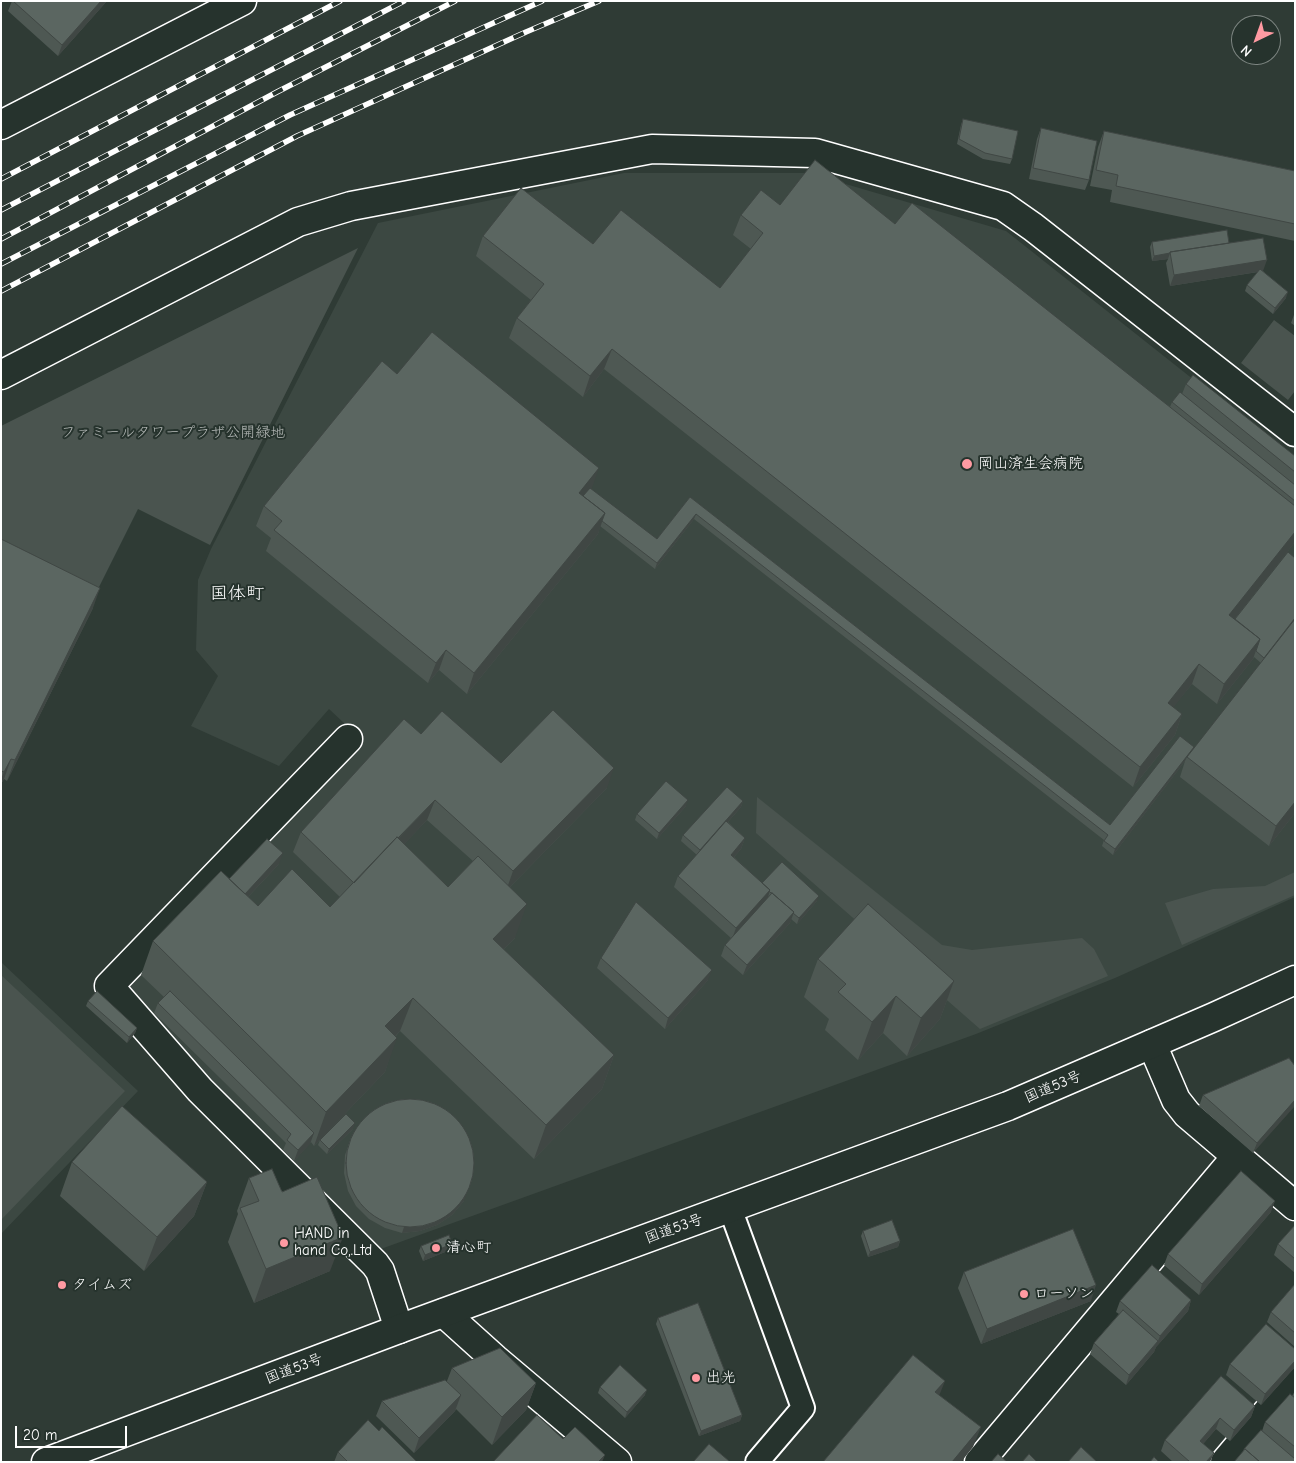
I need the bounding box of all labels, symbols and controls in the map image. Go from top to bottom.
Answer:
north arrow [1231,15,1281,65]
text: N [1237,41,1255,60]
park label: ファミールタワープラザ公開緑地 [61,424,285,442]
place label: 岡山済生会病院 [978,455,1083,473]
marker: 岡山済生会病院 [960,457,974,471]
district label: 国体町 [210,583,264,605]
street label: 国道53号 [1022,1067,1084,1107]
street label: 国道53号 [642,1210,706,1248]
place label: HAND in hand Co,.Ltd [294,1225,372,1260]
marker: HAND in hand Co,.Ltd [278,1237,290,1249]
place label: 清心町 [446,1239,491,1257]
marker: 清心町 [430,1242,442,1254]
place label: タイムズ [72,1276,132,1294]
marker: タイムズ [56,1279,68,1291]
place label: ローソン [1034,1285,1094,1303]
marker: ローソン [1018,1288,1030,1300]
street label: 国道53号 [262,1350,326,1388]
place label: 出光 [706,1369,736,1387]
marker: 出光 [690,1372,702,1384]
scale bar [18,1416,130,1448]
text: 20 m [23,1426,57,1444]

